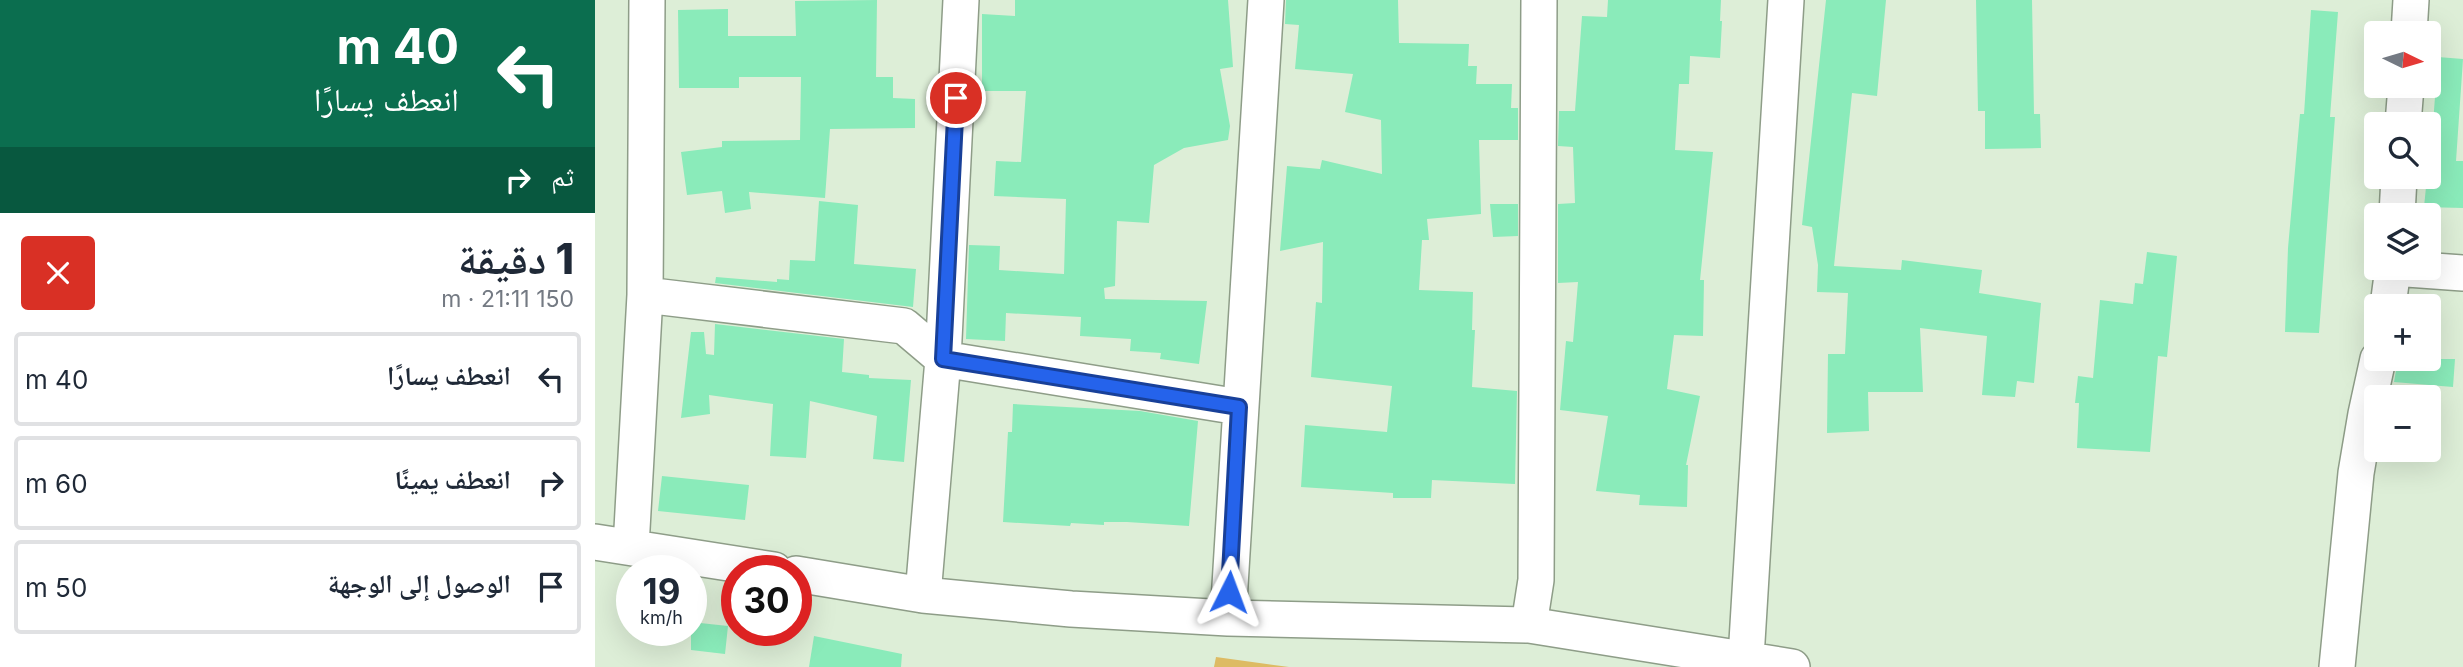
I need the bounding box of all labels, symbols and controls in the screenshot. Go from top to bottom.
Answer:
text: 40 m [336,17,459,76]
north arrow [2364,21,2441,98]
map controls [2364,21,2441,462]
icon: left [483,28,574,119]
pin [926,68,986,128]
icon: arrive [937,79,975,117]
text: انعطف يسارًا [314,80,459,119]
button: search [2364,112,2441,189]
icon: right [499,161,537,199]
text: ثم [551,161,574,192]
button: layers [2364,203,2441,280]
text: 1 دقيقة [458,233,574,284]
button: close [21,236,95,310]
text: 150 m · 21:11 [441,285,574,313]
button: + [2364,294,2441,371]
text: انعطف يسارًا [387,360,511,391]
icon: left [532,360,570,398]
text: 40 m [25,364,88,395]
button: − [2364,385,2441,462]
text: انعطف يمينًا [395,464,511,495]
icon: right [532,464,570,502]
text: 60 m [25,468,88,499]
speed limit sign: 30 [721,555,812,646]
position arrow [1192,555,1266,629]
text: الوصول إلى الوجهة [328,568,511,599]
icon: arrive [532,568,570,606]
text: 19 [643,570,680,612]
text: 50 m [25,572,87,603]
text: km/h [640,607,683,628]

